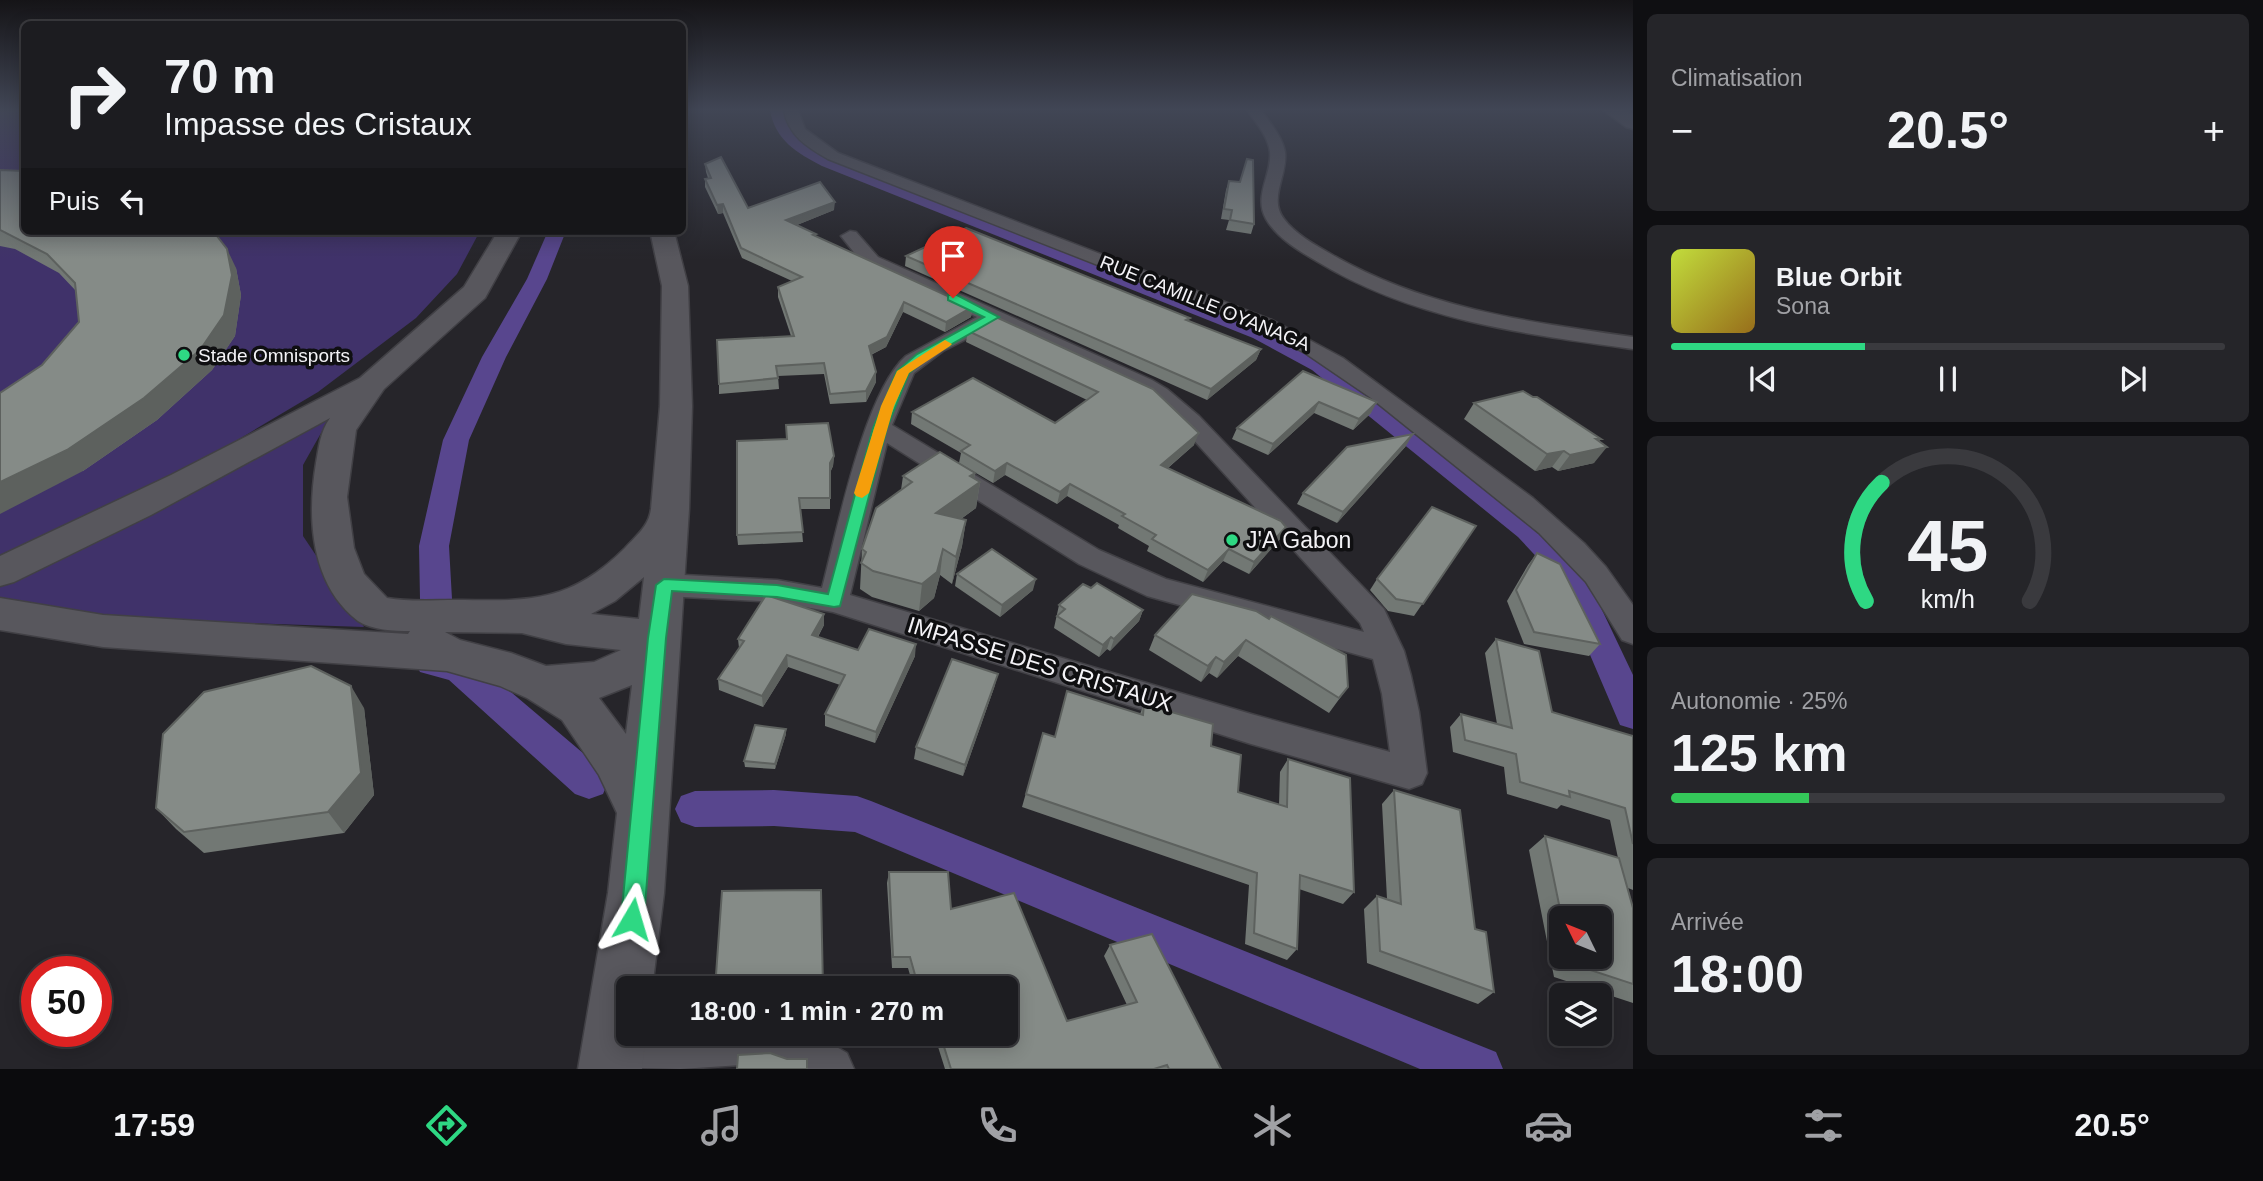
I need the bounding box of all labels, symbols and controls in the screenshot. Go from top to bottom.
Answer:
icon: right [49,49,140,140]
text: 70 m [164,49,276,103]
text: Climatisation [1671,65,1803,91]
text: 20.5° [1887,101,2009,159]
text: Impasse des Cristaux [164,106,472,142]
text: − [1671,110,1693,152]
text: + [2203,110,2225,152]
icon: left [114,182,152,220]
text: Puis [49,186,100,216]
pin [923,226,983,298]
icon: arrive [934,237,972,275]
street label: RUE CAMILLE OYANAGA [1097,251,1313,355]
text: Blue Orbit [1776,262,1902,292]
text: Sona [1776,293,1830,319]
place label: Stade Omnisports [198,345,350,366]
marker: Stade Omnisports [176,347,192,363]
icon: previous [1744,360,1782,398]
icon: pause [1929,360,1967,398]
icon: next [2114,360,2152,398]
text: 45 [1908,505,1988,586]
place label: J'A Gabon [1246,527,1351,553]
marker: J'A Gabon [1224,532,1240,548]
text: km/h [1921,584,1975,612]
street label: IMPASSE DES CRISTAUX [905,611,1175,717]
text: Autonomie · 25% [1671,688,1847,714]
text: 125 km [1671,724,1847,782]
position arrow [595,882,669,956]
north arrow [1549,906,1612,970]
map controls [1549,906,1612,1046]
text: Arrivée [1671,909,1744,935]
text: 18:00 [1671,945,1804,1003]
speed limit sign: 50 [21,956,112,1047]
button: layers [1549,983,1612,1046]
text: 18:00 · 1 min · 270 m [690,996,944,1026]
icon: directions [422,1101,471,1150]
icon: music [697,1101,746,1150]
icon: phone [973,1101,1022,1150]
icon: climate [1248,1101,1297,1150]
icon: car [1524,1101,1573,1150]
icon: filters [1799,1101,1848,1150]
text: 17:59 [113,1107,195,1143]
text: 20.5° [2075,1107,2150,1143]

